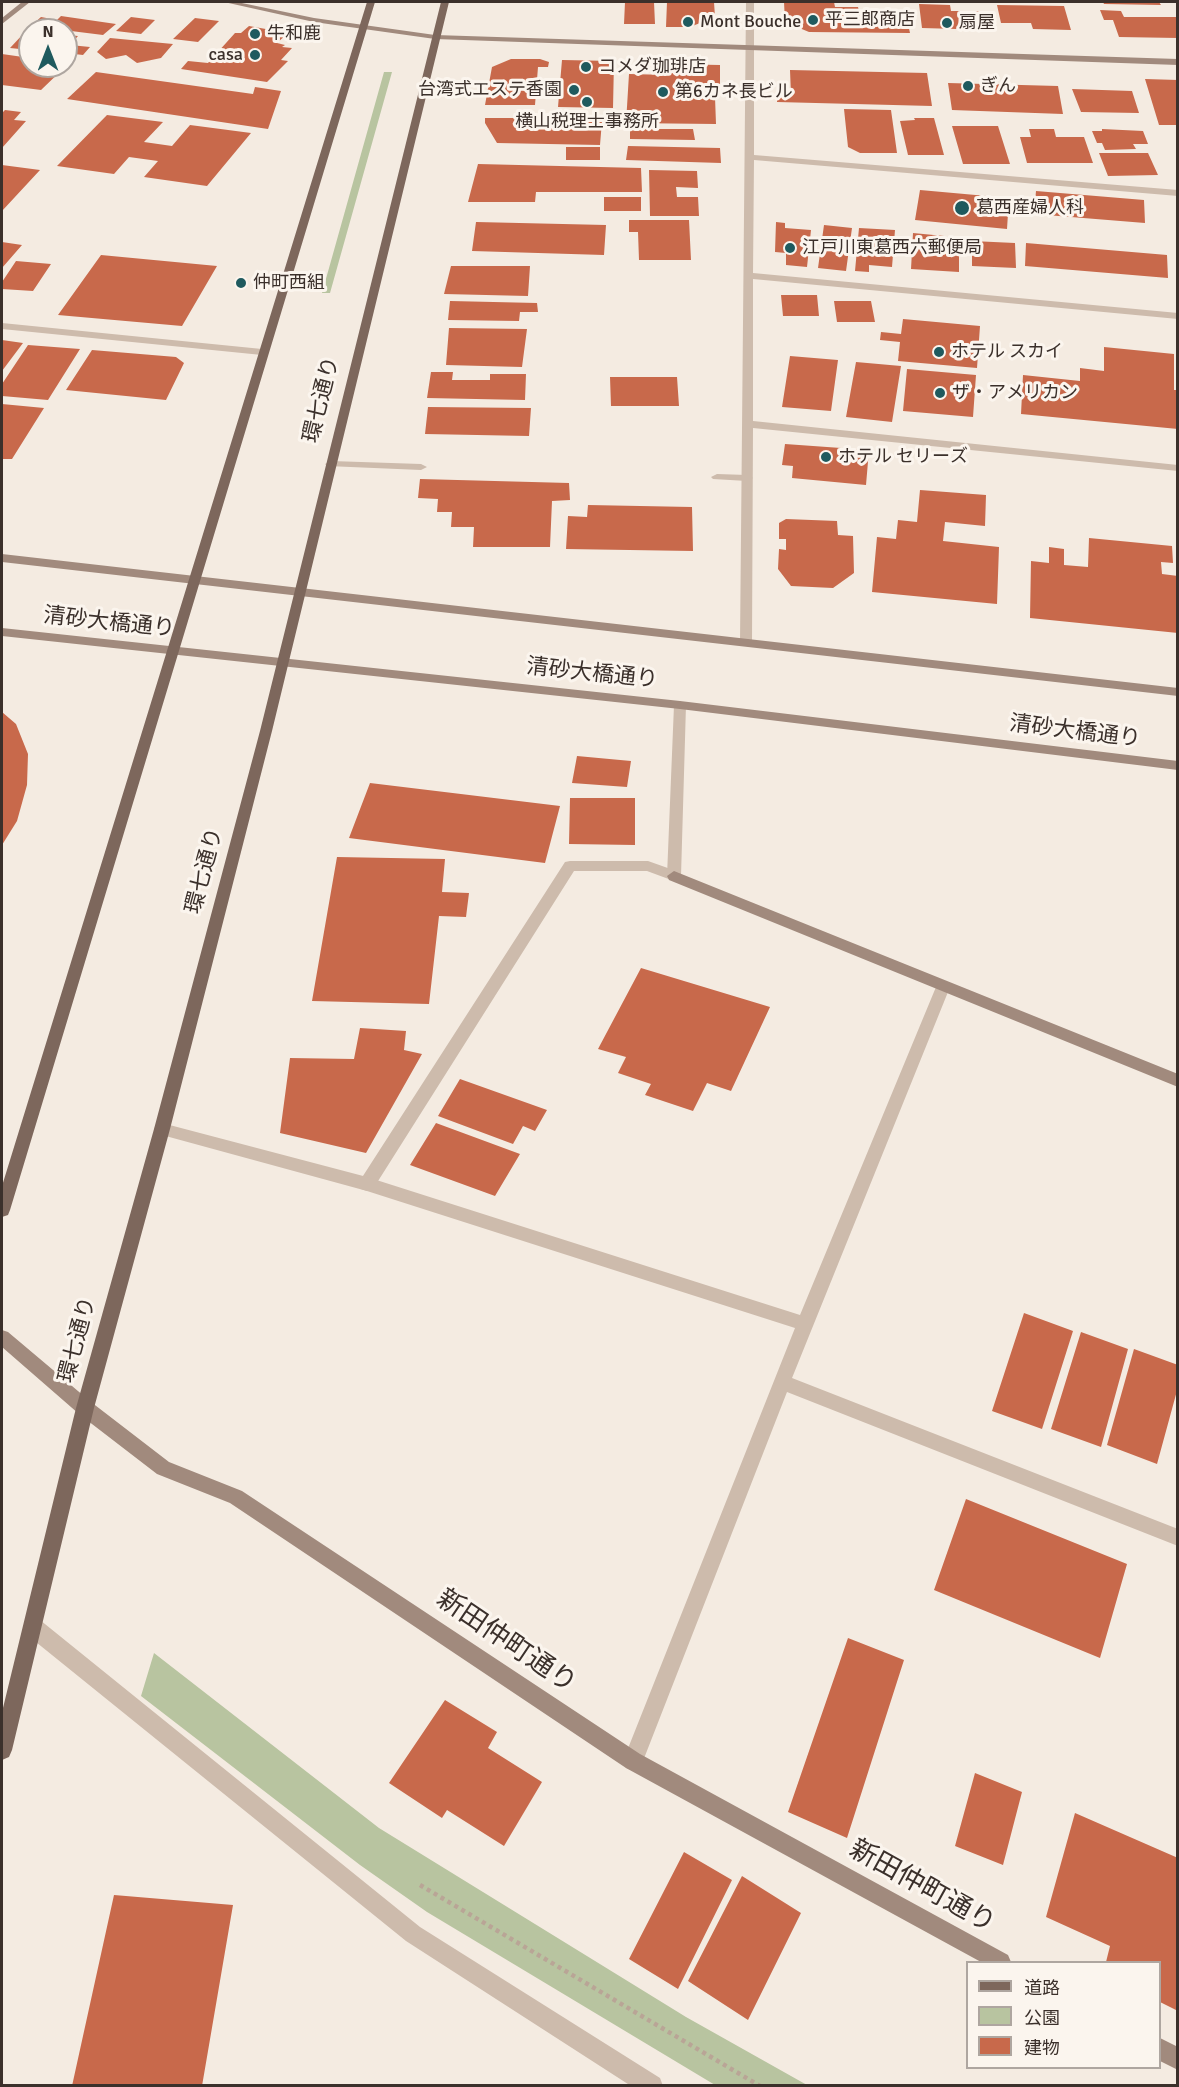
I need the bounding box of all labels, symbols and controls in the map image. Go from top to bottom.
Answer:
place label: 平三郎商店 [825,9,915,31]
place label: Mont Bouche [700,11,801,33]
place label: 扇屋 [959,12,995,34]
marker: 平三郎商店 [806,13,820,27]
marker: Mont Bouche [681,15,695,29]
marker: 扇屋 [940,16,954,30]
north arrow [18,18,78,78]
text: N [42,22,54,42]
place label: 牛和鹿 [267,23,321,45]
marker: 牛和鹿 [248,27,262,41]
place label: casa [208,44,243,66]
marker: casa [248,48,262,62]
place label: コメダ珈琲店 [598,56,706,78]
marker: コメダ珈琲店 [579,60,593,74]
place label: ぎん [980,75,1016,97]
place label: 台湾式エステ香園 [418,79,562,101]
marker: ぎん [961,79,975,93]
place label: 第6カネ長ビル [675,81,793,103]
marker: 台湾式エステ香園 [567,83,581,97]
marker: 第6カネ長ビル [656,85,670,99]
marker: 横山税理士事務所 [580,95,594,109]
place label: 横山税理士事務所 [515,111,659,133]
place label: 葛西産婦人科 [976,197,1084,219]
marker: 葛西産婦人科 [953,199,971,217]
place label: 江戸川東葛西六郵便局 [802,237,982,259]
marker: 江戸川東葛西六郵便局 [783,241,797,255]
place label: 仲町西組 [253,272,325,294]
marker: 仲町西組 [234,276,248,290]
place label: ホテル スカイ [951,341,1063,363]
marker: ホテル スカイ [932,345,946,359]
street label: 環七通り [299,354,345,446]
place label: ザ・アメリカン [952,382,1078,404]
marker: ザ・アメリカン [933,386,947,400]
place label: ホテル セリーズ [838,446,968,468]
marker: ホテル セリーズ [819,450,833,464]
street label: 清砂大橋通り [42,603,176,643]
street label: 清砂大橋通り [525,654,659,694]
street label: 清砂大橋通り [1008,711,1142,753]
street label: 環七通り [181,825,229,917]
street label: 環七通り [54,1294,102,1386]
street label: 新田仲町通り [430,1583,582,1701]
street label: 新田仲町通り [843,1834,1001,1940]
legend [966,1961,1161,2069]
text: 道路 [1024,1977,1060,1999]
text: 公園 [1024,2007,1060,2029]
text: 建物 [1024,2037,1060,2059]

